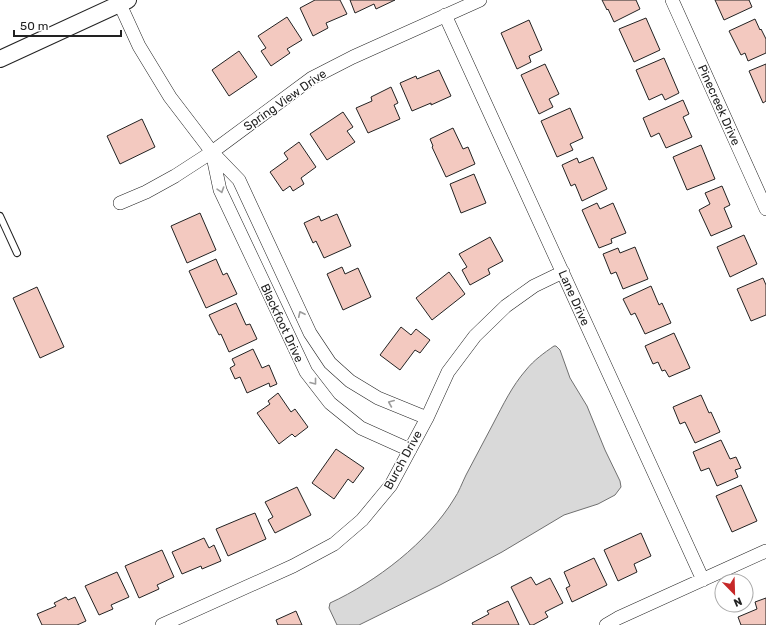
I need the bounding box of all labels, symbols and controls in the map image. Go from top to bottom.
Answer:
scale bar [14,12,121,38]
text: 50 m [20,19,48,33]
street label: Pinecreek Drive [695,62,743,148]
street label: Spring View Drive [241,66,329,134]
one-way arrow [216,186,225,193]
street label: Lane Drive [556,268,593,328]
street label: Blackfoot Drive [258,281,306,365]
one-way arrow [298,311,306,319]
one-way arrow [309,377,316,384]
one-way arrow [387,400,395,408]
street label: Burch Drive [381,428,425,492]
north arrow [714,573,754,613]
text: N [731,594,744,609]

